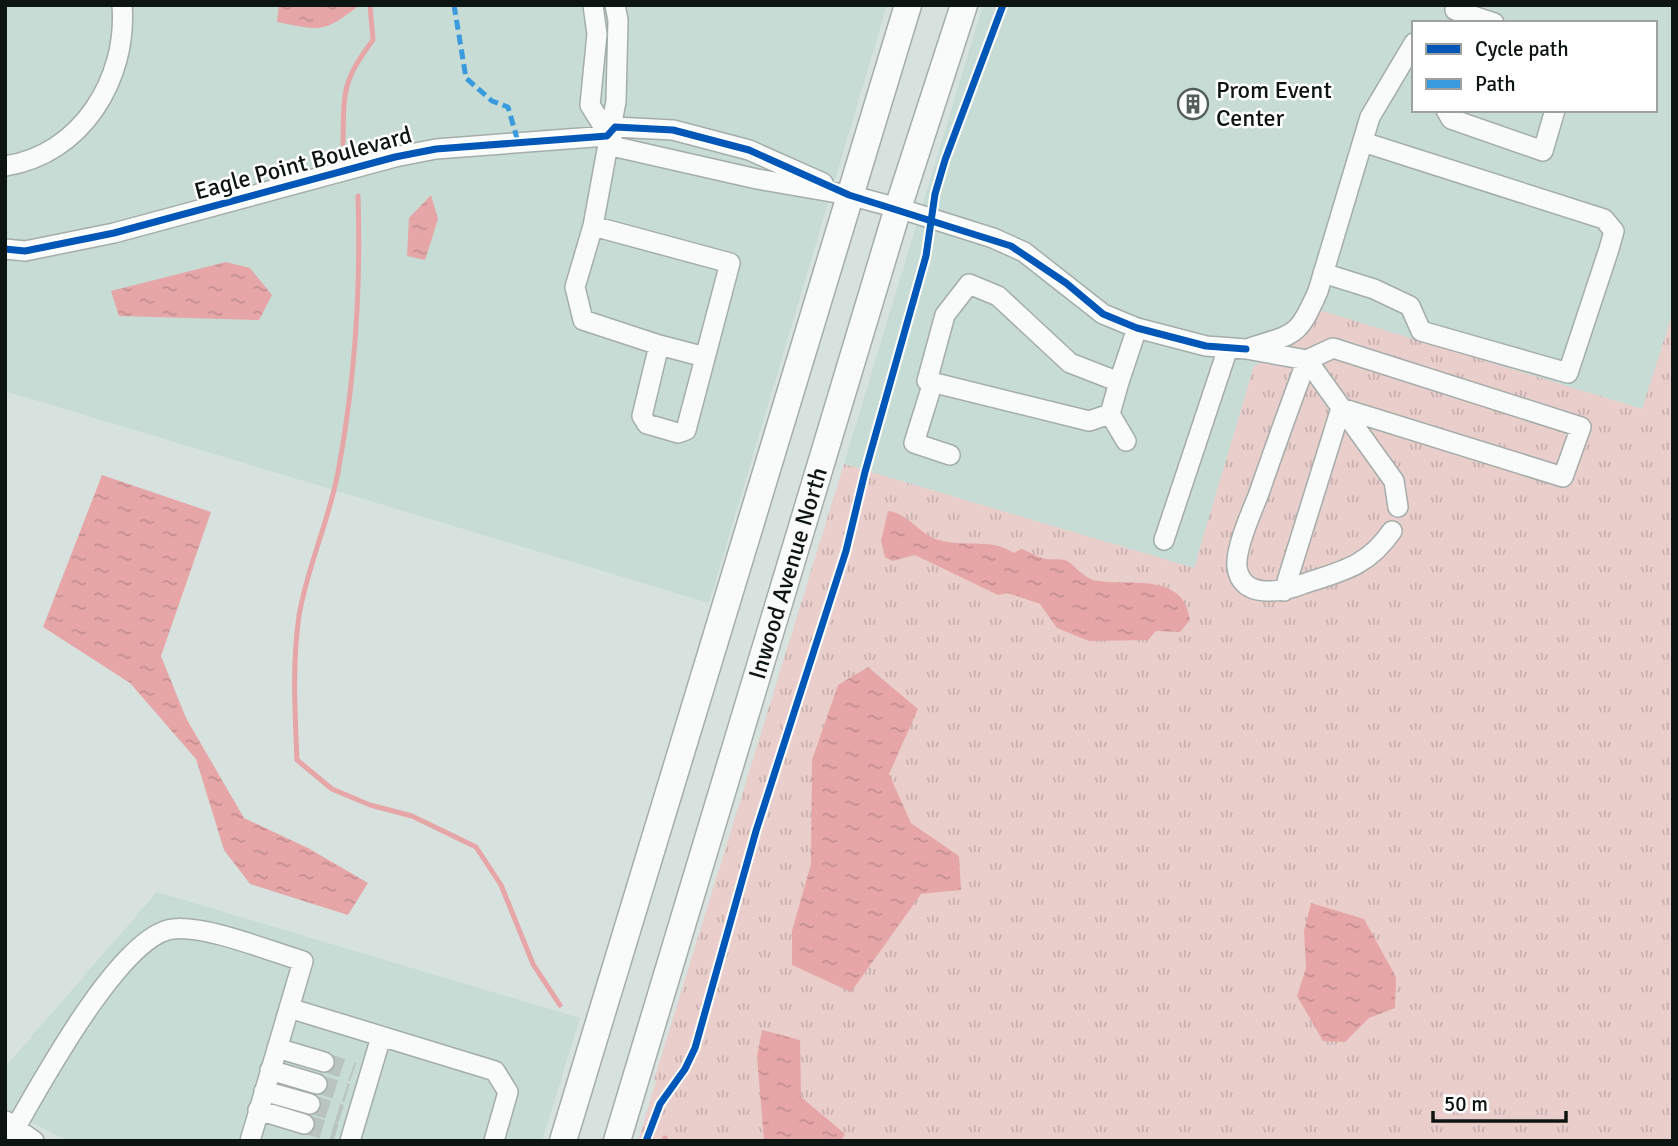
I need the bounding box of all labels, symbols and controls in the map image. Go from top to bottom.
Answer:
legend [1412,21,1657,112]
text: Cycle path [1475,36,1569,62]
text: Path [1475,71,1516,97]
place label: Prom Event Center [1216,75,1332,133]
building icon: Prom Event Center [1176,87,1210,121]
street label: Eagle Point Boulevard [191,120,415,206]
street label: Inwood Avenue North [742,464,834,683]
scale bar [1433,1080,1566,1124]
text: 50 m [1444,1091,1488,1117]

